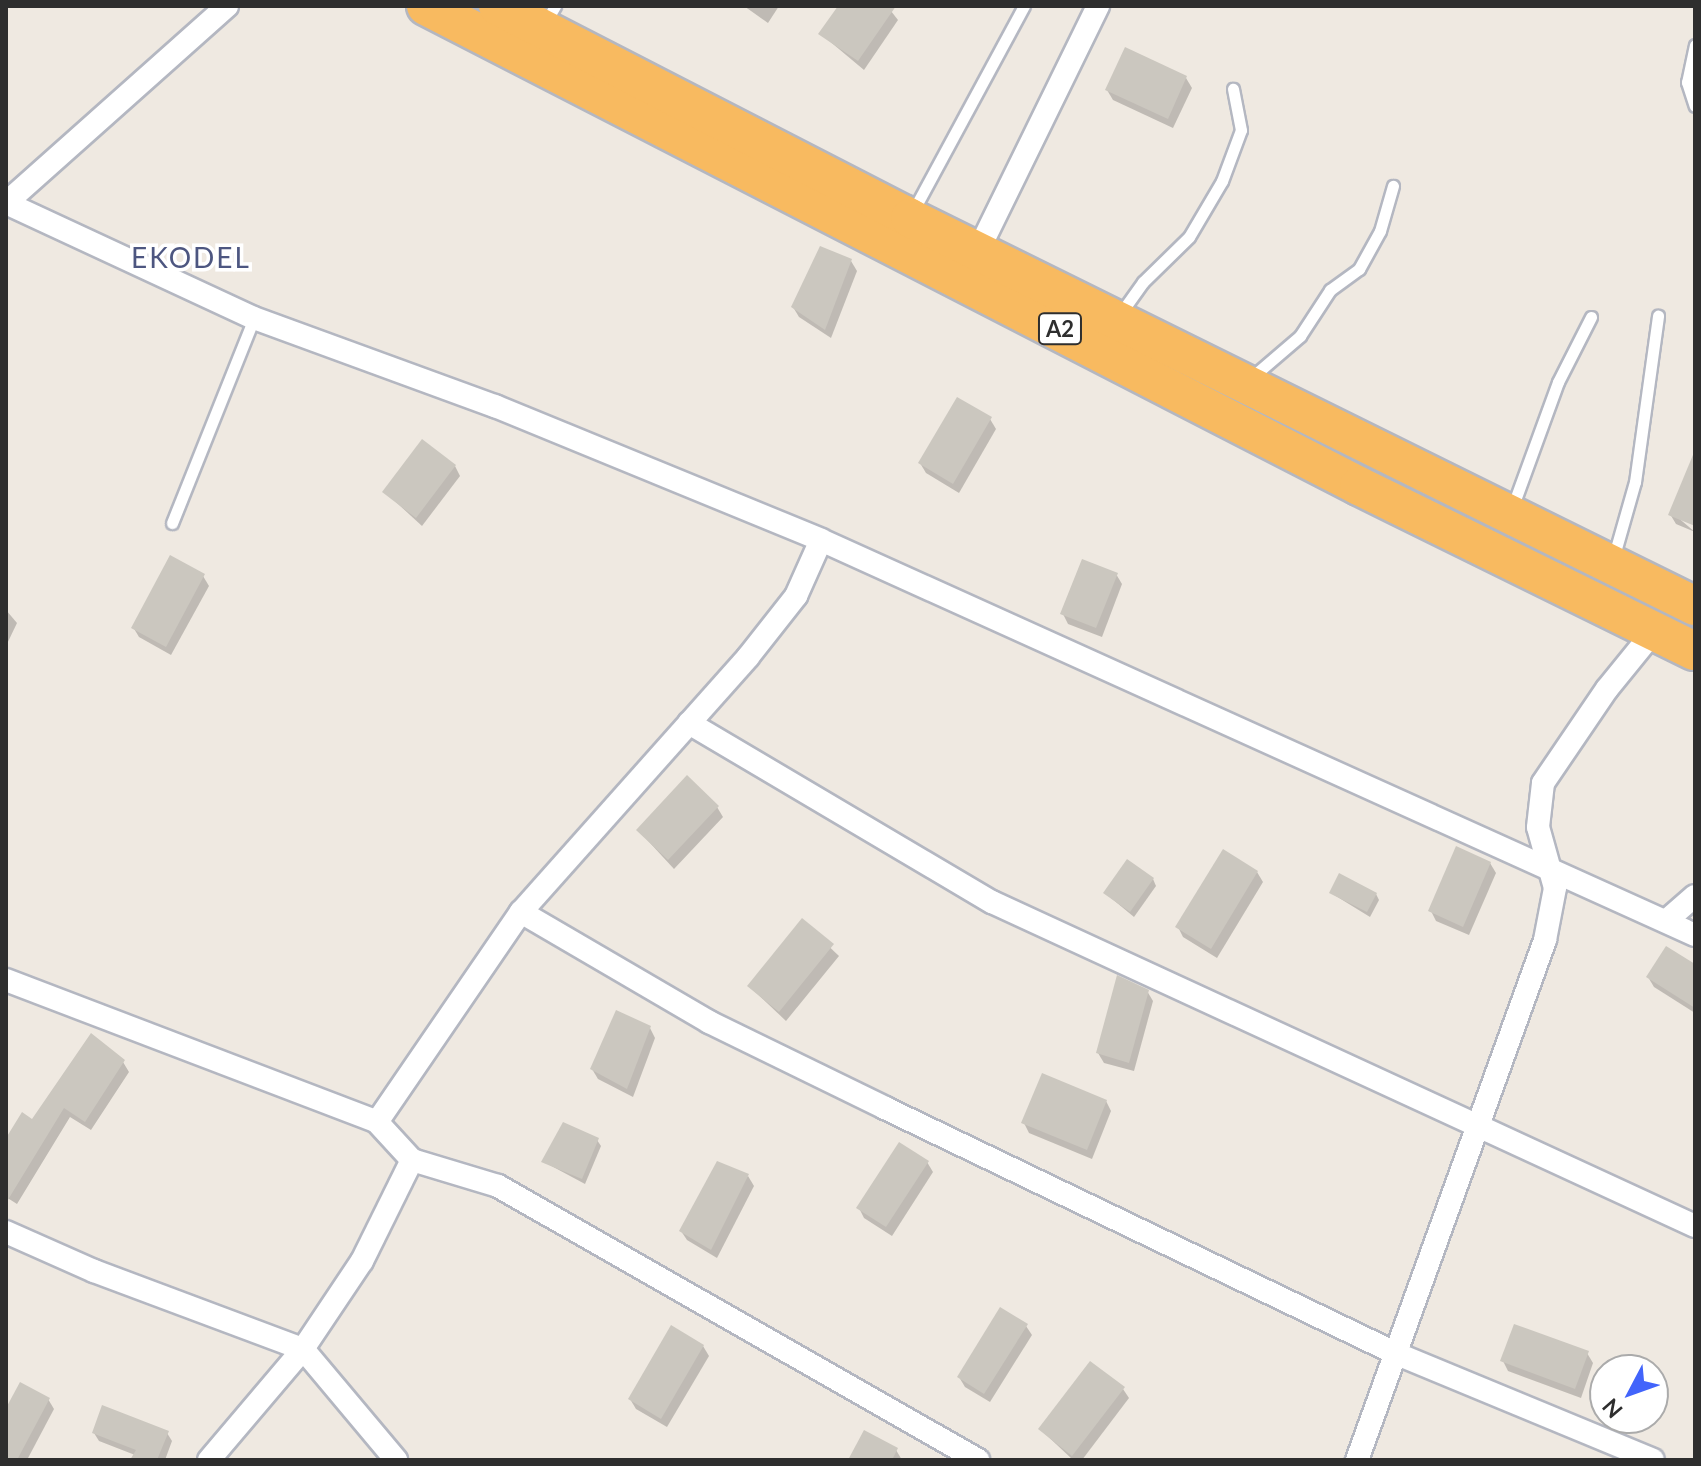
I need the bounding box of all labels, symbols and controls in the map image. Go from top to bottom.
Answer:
district label: EKODEL [131,240,251,274]
road number: A2 [1036,311,1084,347]
north arrow [1589,1354,1669,1434]
text: N [1596,1394,1628,1424]

